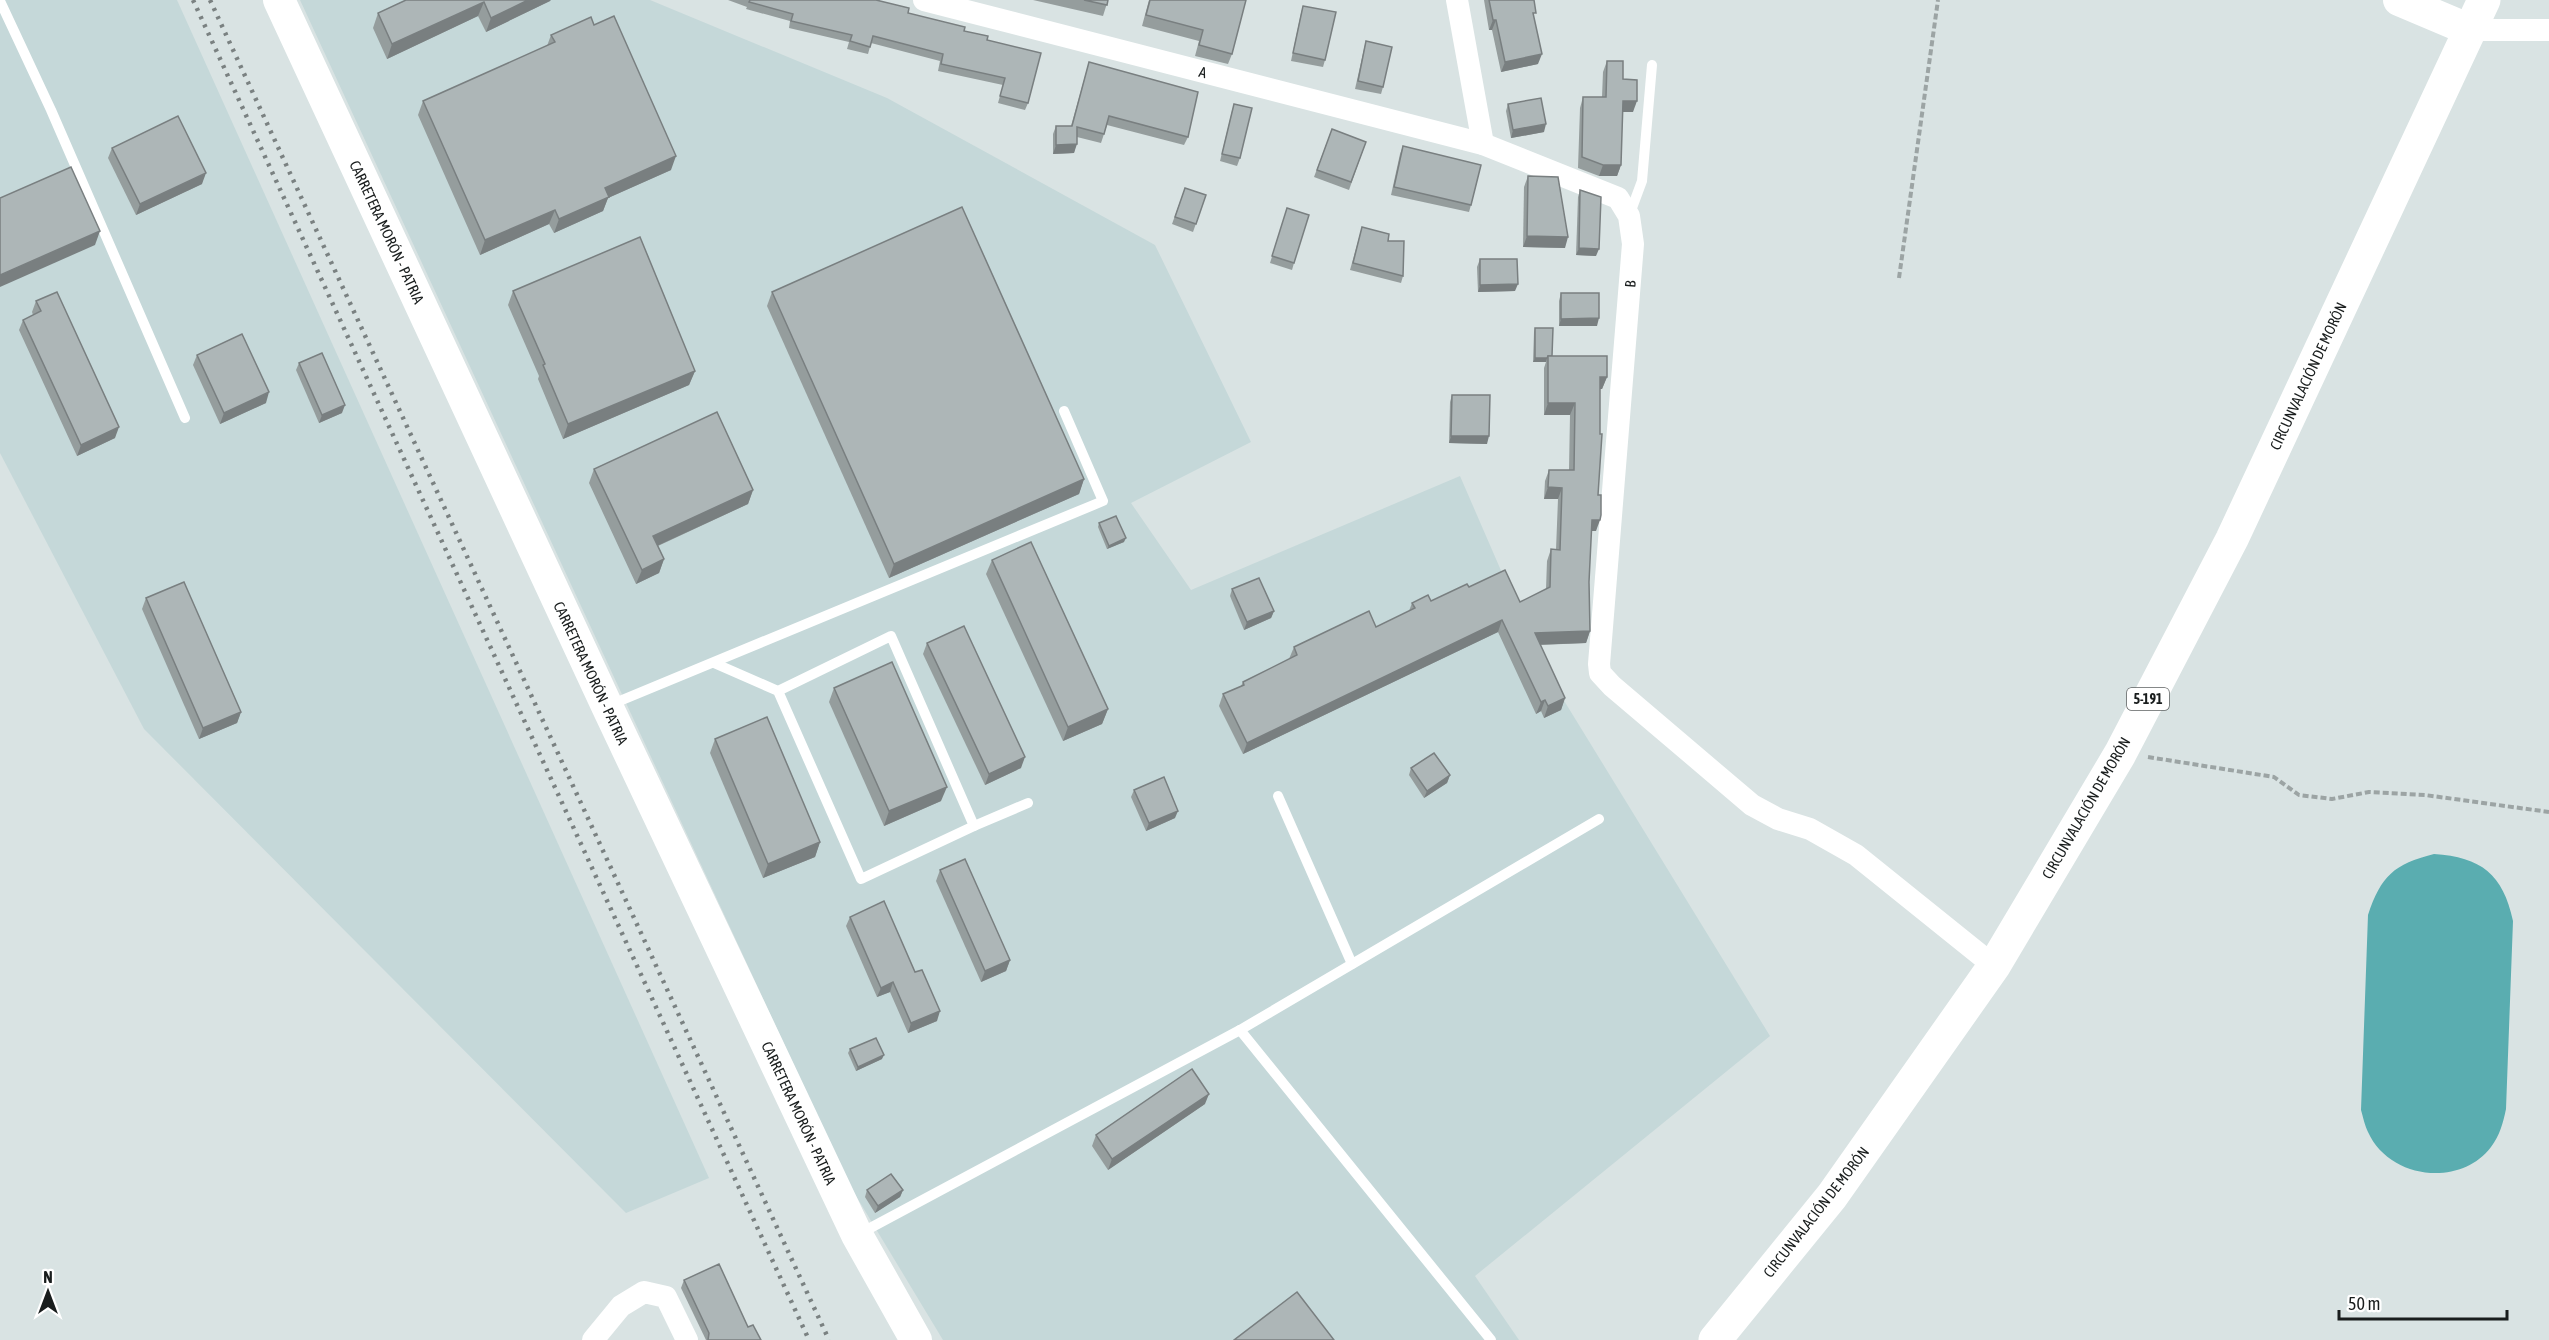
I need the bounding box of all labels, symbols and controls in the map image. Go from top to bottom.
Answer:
street label: A [1197,63,1209,81]
street label: CARRETERA MORÓN - PATRIA [346,158,428,307]
street label: B [1621,280,1639,288]
street label: CIRCUNVALACIÓN DE MORÓN [2266,300,2350,452]
street label: CARRETERA MORÓN - PATRIA [550,599,632,748]
road number: 5-191 [2127,688,2169,710]
street label: CIRCUNVALACIÓN DE MORÓN [2038,734,2134,882]
street label: CARRETERA MORÓN - PATRIA [758,1039,840,1188]
street label: CIRCUNVALACIÓN DE MORÓN [1760,1143,1872,1281]
north arrow [18,1262,78,1322]
text: N [43,1268,53,1286]
scale bar [2339,1283,2507,1321]
text: 50 m [2348,1293,2380,1314]

